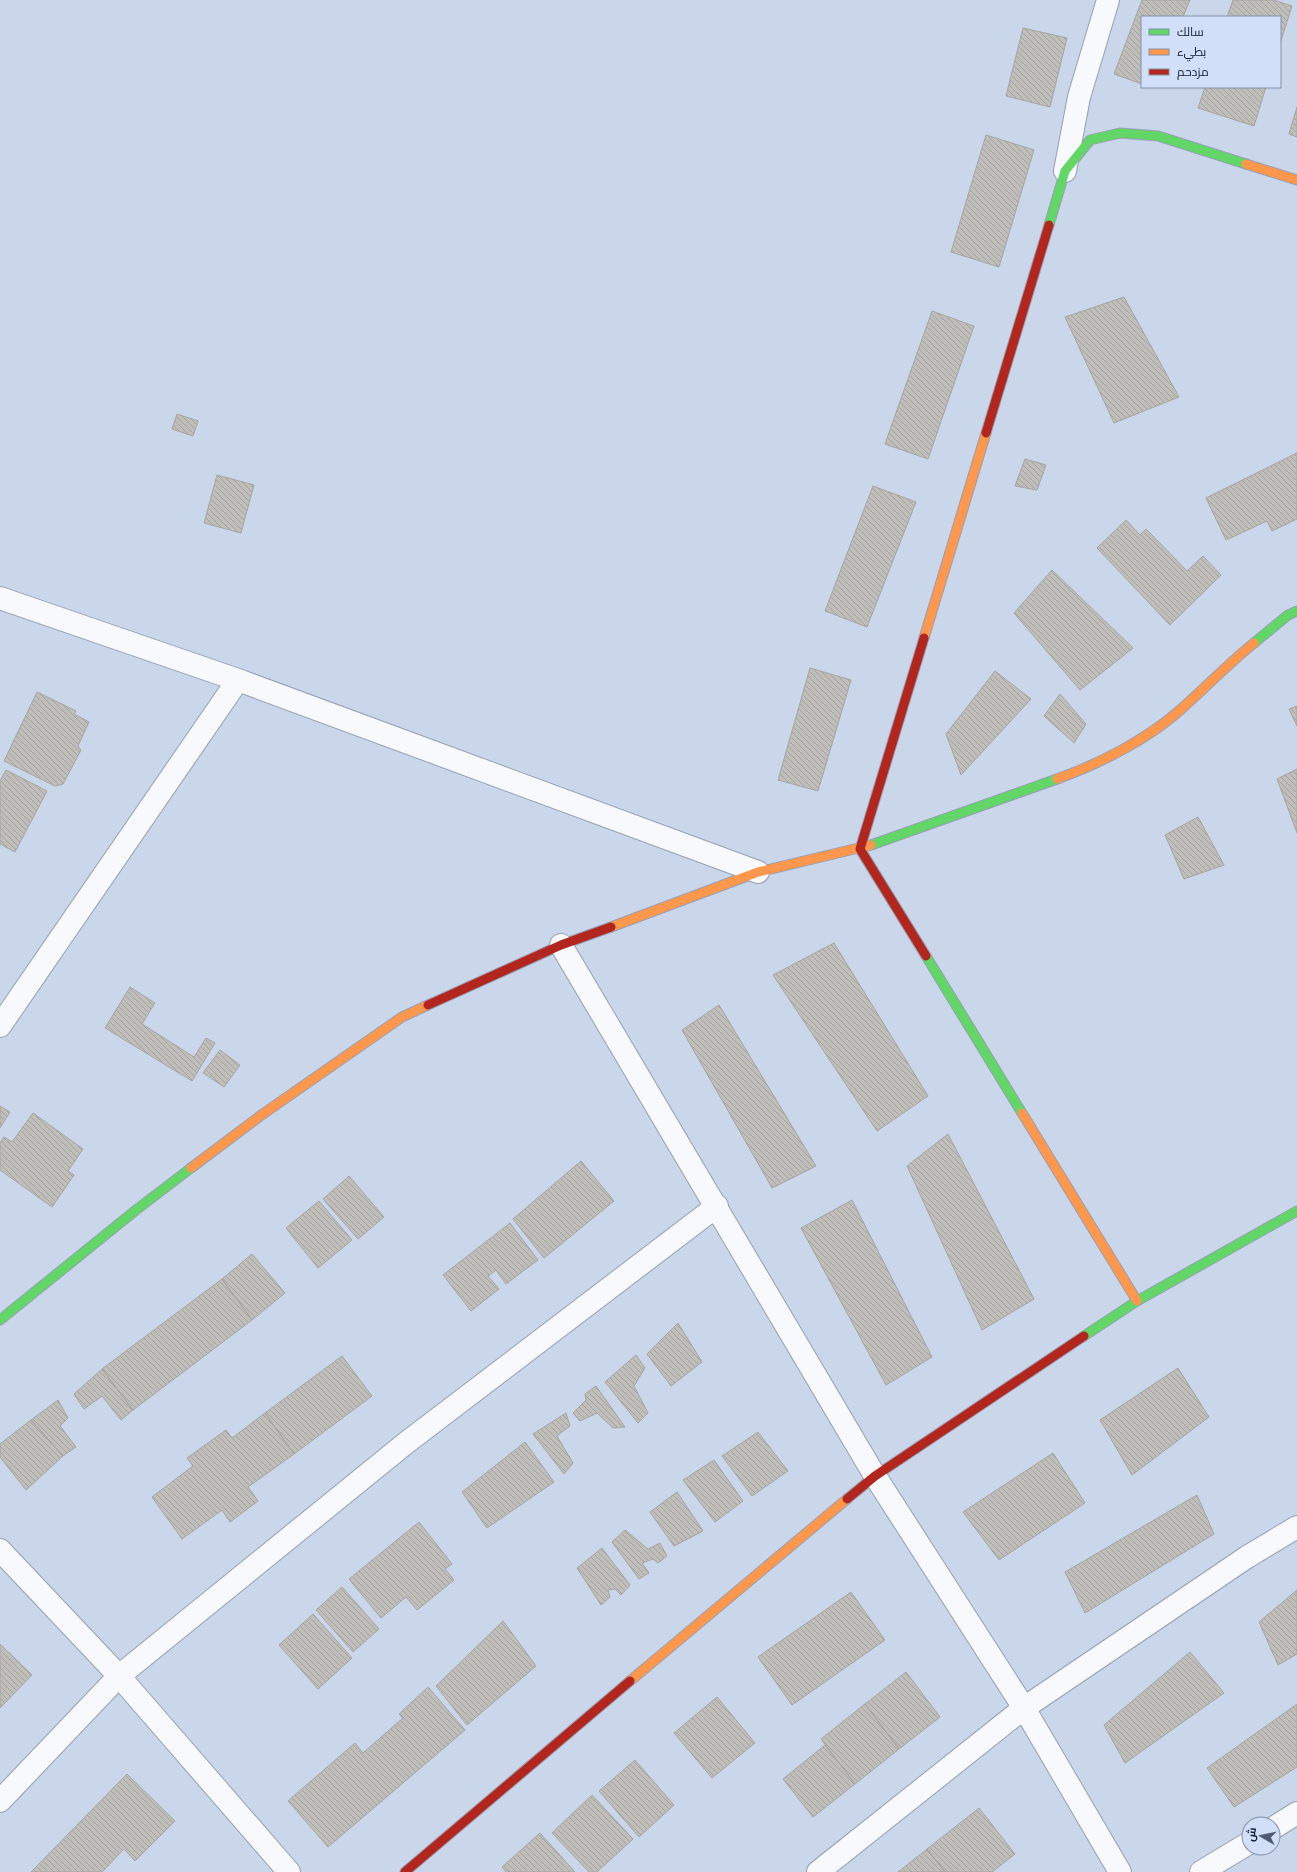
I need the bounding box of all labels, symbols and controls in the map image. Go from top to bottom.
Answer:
legend [1141,16,1281,88]
text: سالك [1177,24,1204,40]
text: بطيء [1177,44,1206,62]
text: مزدحم [1177,64,1209,80]
north arrow [1241,1816,1281,1856]
text: ش [1243,1826,1259,1843]

